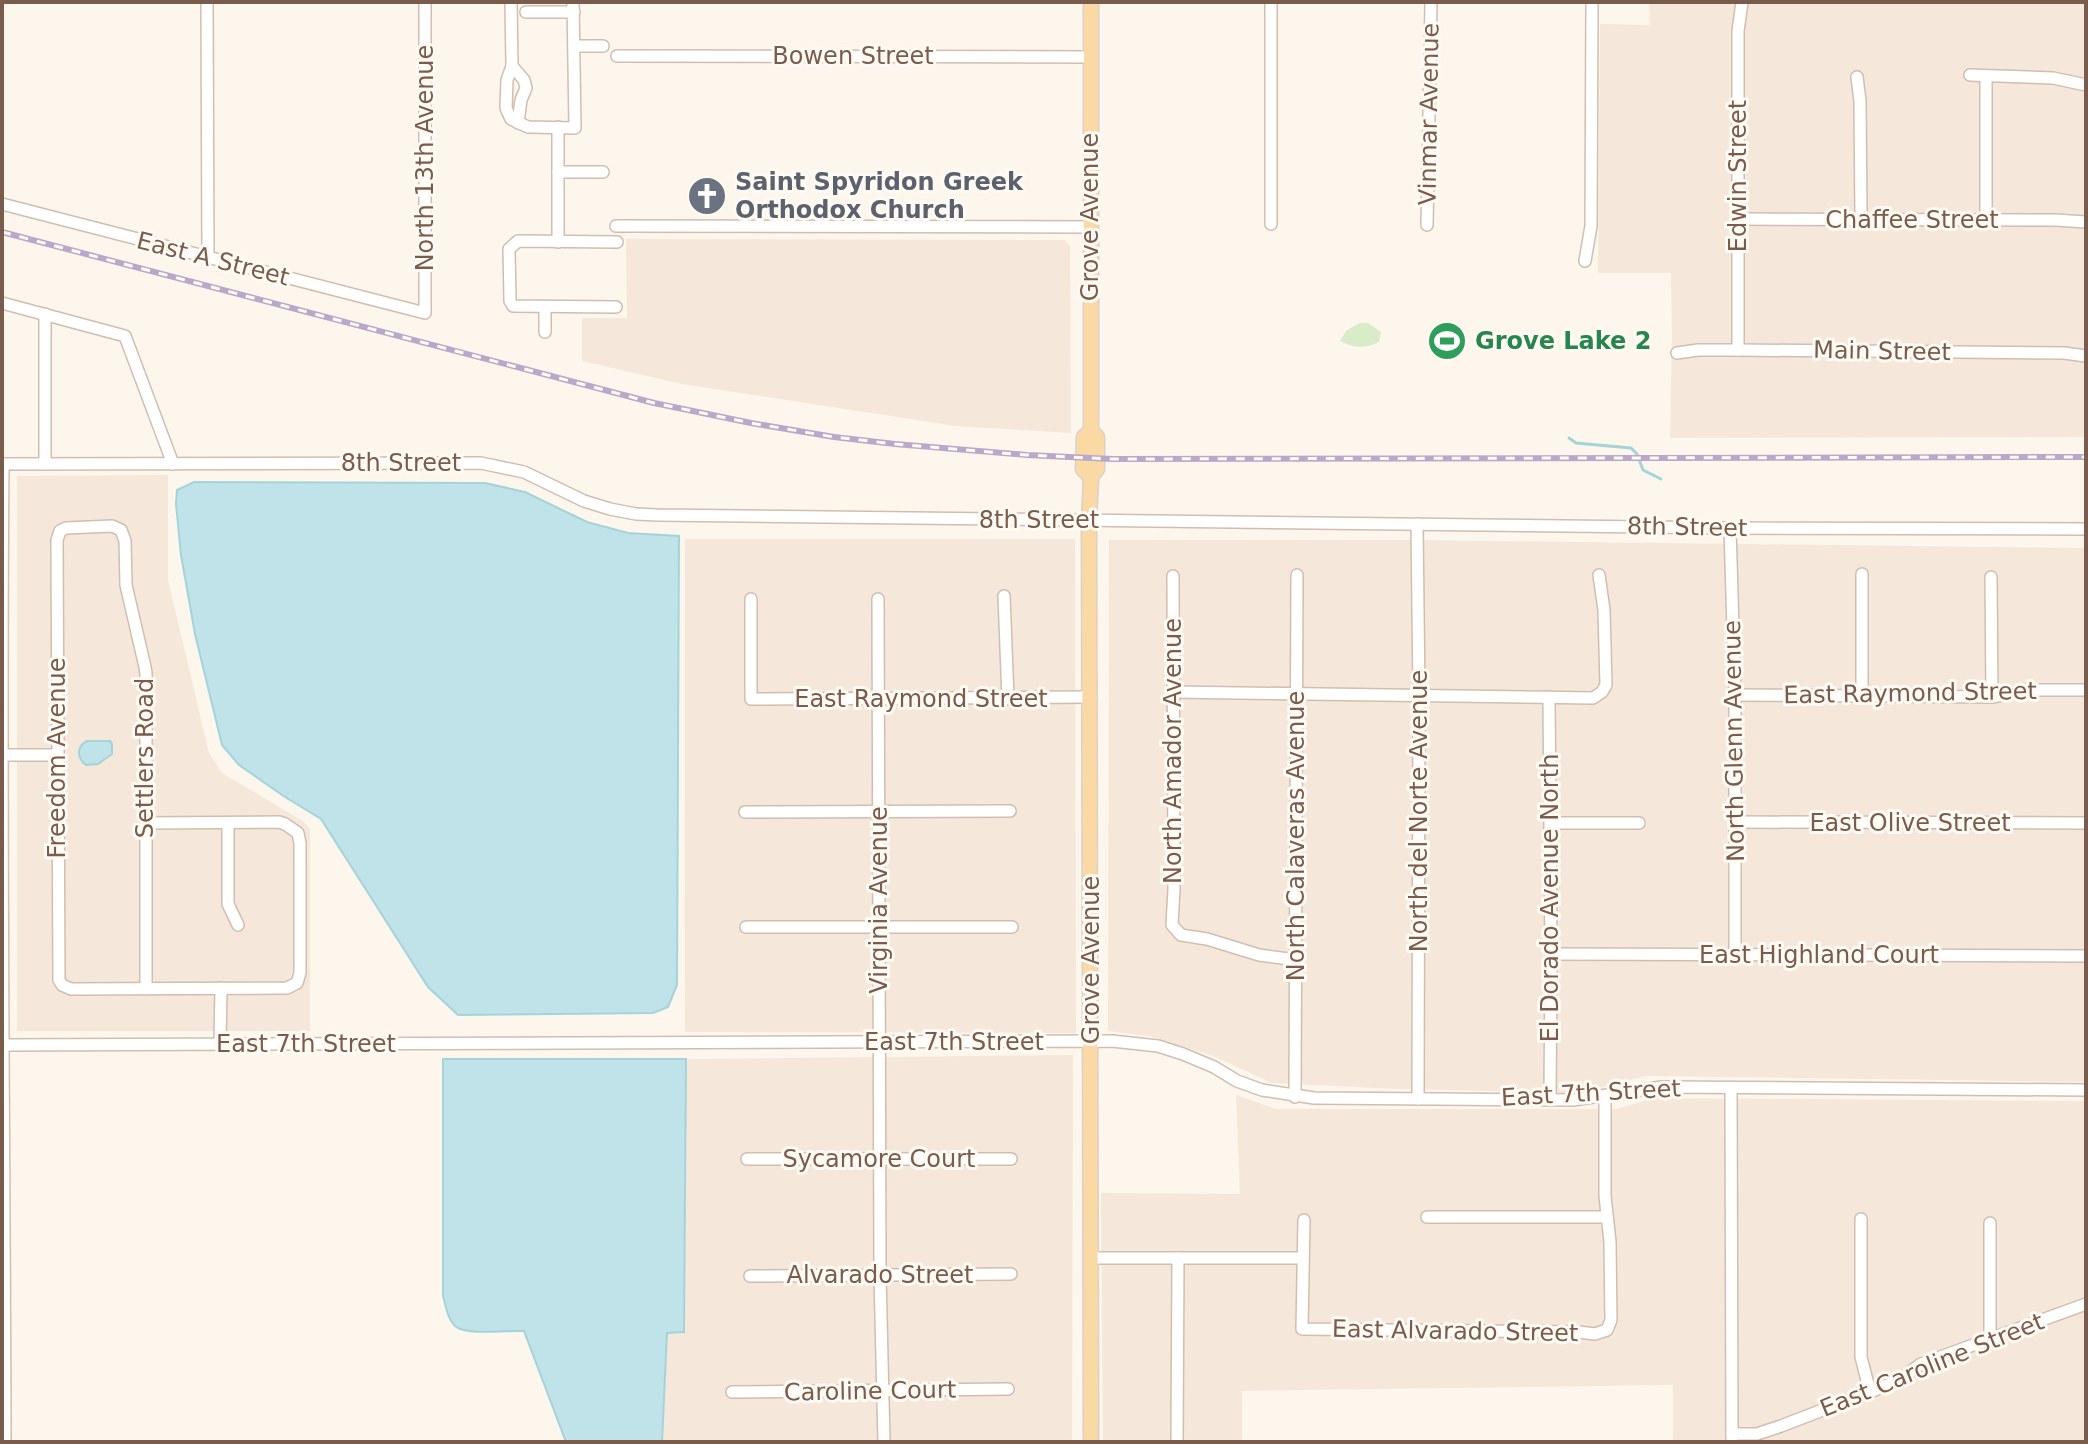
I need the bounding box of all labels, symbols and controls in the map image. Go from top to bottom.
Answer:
street label: Vinmar Avenue [1413,23,1445,205]
street label: Bowen Street [772,42,934,70]
street label: North 13th Avenue [411,45,439,271]
street label: Edwin Street [1724,100,1752,252]
street label: Grove Avenue [1076,133,1104,301]
place label: Saint Spyridon Greek Orthodox Church [735,168,1024,224]
church icon: Saint Spyridon Greek Orthodox Church [686,175,728,217]
street label: Chaffee Street [1825,206,1999,234]
street label: East A Street [134,226,292,292]
sports icon: Grove Lake 2 [1426,320,1468,362]
place label: Grove Lake 2 [1475,327,1651,355]
street label: Main Street [1813,336,1951,366]
street label: 8th Street [341,449,461,477]
street label: 8th Street [979,506,1099,534]
street label: 8th Street [1627,512,1747,542]
street label: North Amador Avenue [1159,618,1187,884]
street label: North Glenn Avenue [1718,620,1750,862]
street label: Freedom Avenue [43,657,71,859]
street label: North del Norte Avenue [1405,670,1433,952]
street label: East Raymond Street [1783,677,2037,709]
street label: Settlers Road [131,678,159,838]
street label: East Raymond Street [794,685,1048,713]
street label: North Calaveras Avenue [1282,691,1310,981]
street label: El Dorado Avenue North [1536,754,1564,1042]
street label: Virginia Avenue [865,806,893,994]
street label: East Olive Street [1809,809,2011,837]
street label: Grove Avenue [1077,876,1105,1044]
street label: East Highland Court [1699,941,1939,969]
street label: East 7th Street [864,1028,1044,1056]
street label: East 7th Street [216,1030,396,1058]
street label: East 7th Street [1500,1074,1682,1112]
street label: Sycamore Court [782,1145,976,1173]
street label: Alvarado Street [786,1261,974,1289]
street label: East Caroline Street [1816,1307,2048,1423]
street label: East Alvarado Street [1332,1315,1578,1347]
street label: Caroline Court [784,1375,956,1407]

